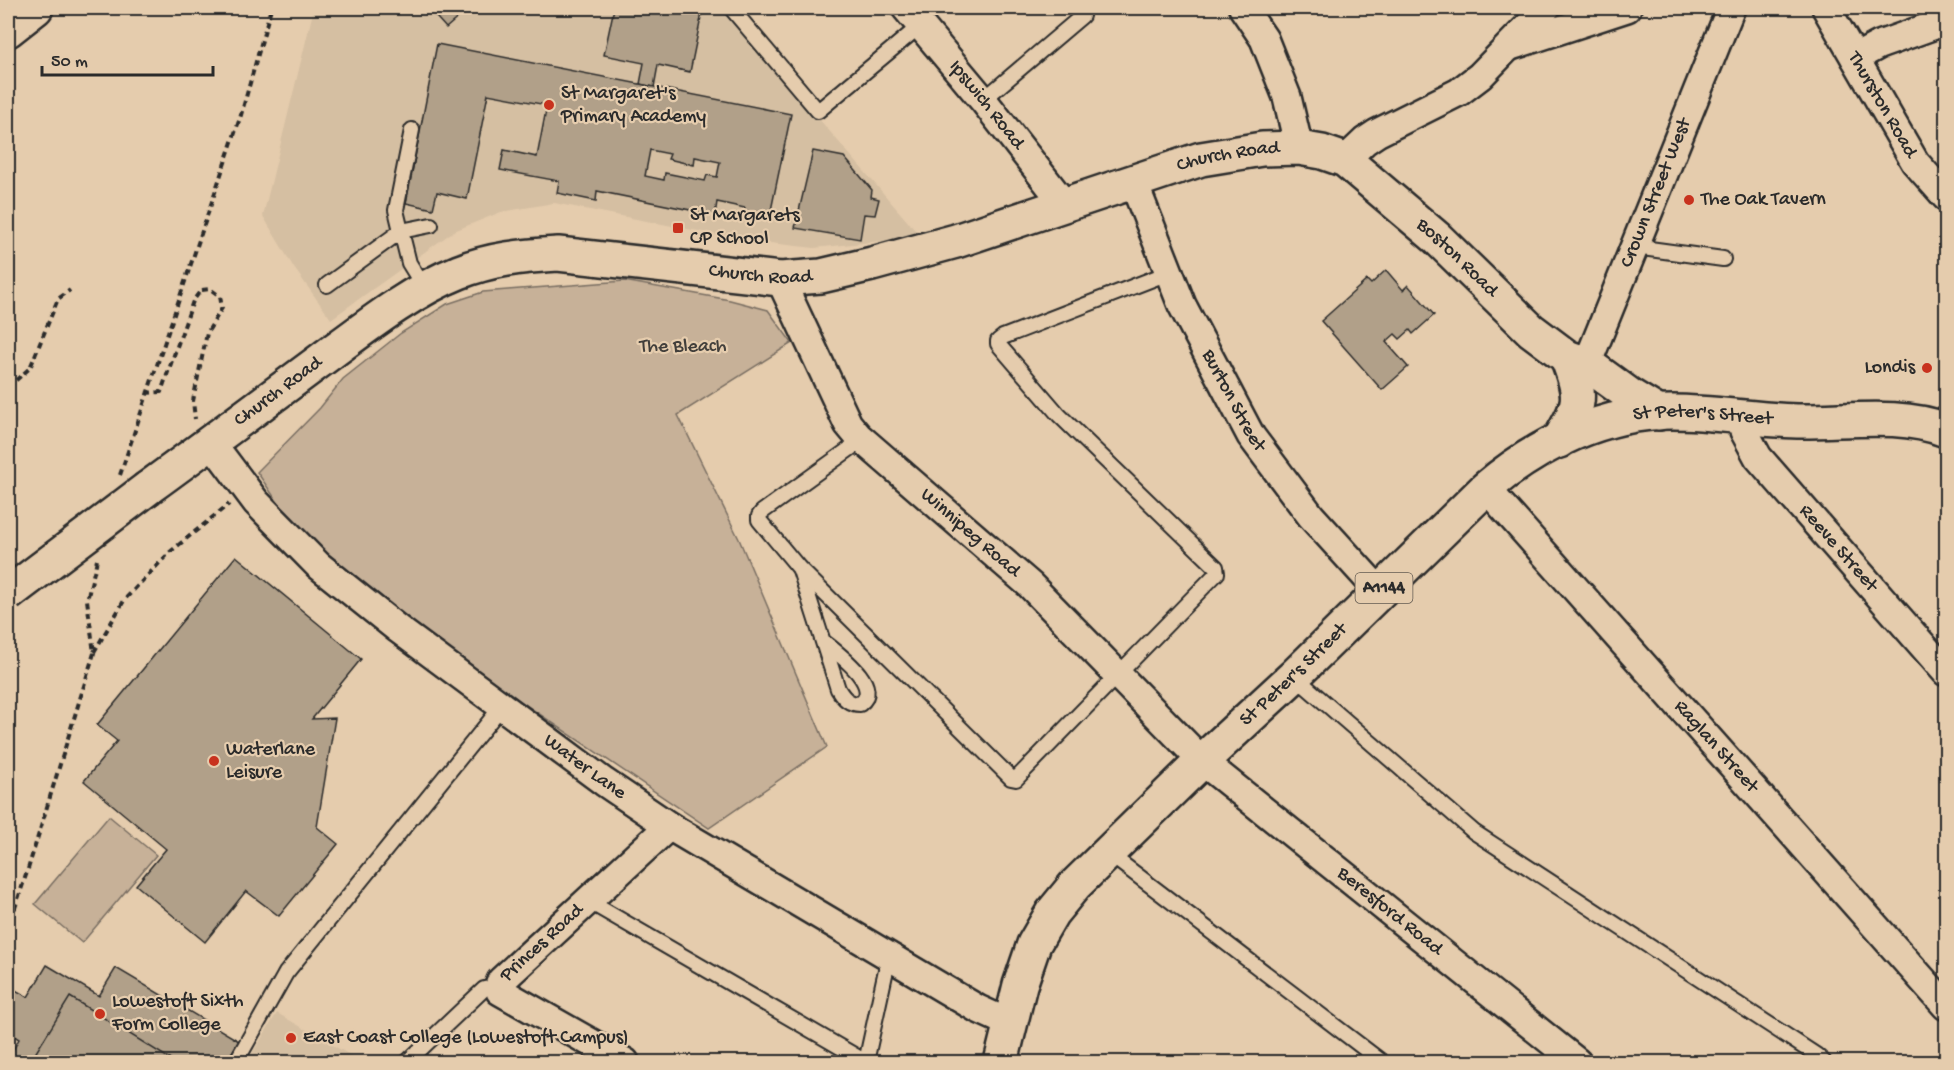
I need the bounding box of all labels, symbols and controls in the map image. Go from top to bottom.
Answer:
scale bar [42,39,213,77]
street label: Thurston Road [1842,47,1923,164]
text: 50 m [51,52,88,73]
street label: Ipswich Road [943,56,1030,156]
place label: St Margaret's Primary Academy [560,83,706,129]
marker: St Margaret's Primary Academy [542,98,556,112]
street label: Crown Street West [1616,113,1697,271]
street label: Church Road [1174,137,1282,178]
place label: The Oak Tavern [1700,189,1826,212]
marker: The Oak Tavern [1682,193,1696,207]
place label: St Margarets CP School [690,205,800,251]
street label: Boston Road [1410,213,1504,304]
marker: St Margarets CP School [671,221,685,235]
street label: Church Road [707,260,815,291]
park label: The Bleach [638,336,727,359]
street label: Burton Street [1196,345,1272,458]
street label: Church Road [230,350,329,432]
place label: Londis [1864,357,1916,380]
marker: Londis [1920,361,1934,375]
street label: St Peter's Street [1631,400,1775,431]
street label: Winnipeg Road [915,484,1026,584]
street label: Reeve Street [1794,500,1883,598]
road number: A1144 [1356,573,1412,603]
street label: St Peter's Street [1235,617,1354,732]
street label: Raglan Street [1669,696,1764,799]
street label: Water Lane [539,729,631,805]
place label: Waterlane Leisure [226,739,316,785]
marker: Waterlane Leisure [207,754,221,768]
street label: Beresford Road [1331,862,1449,962]
street label: Princes Road [495,898,590,988]
place label: Lowestoft Sixth Form College [111,991,244,1037]
marker: Lowestoft Sixth Form College [93,1007,107,1021]
place label: East Coast College (Lowestoft Campus) [303,1027,629,1050]
marker: East Coast College (Lowestoft Campus) [284,1031,298,1045]

